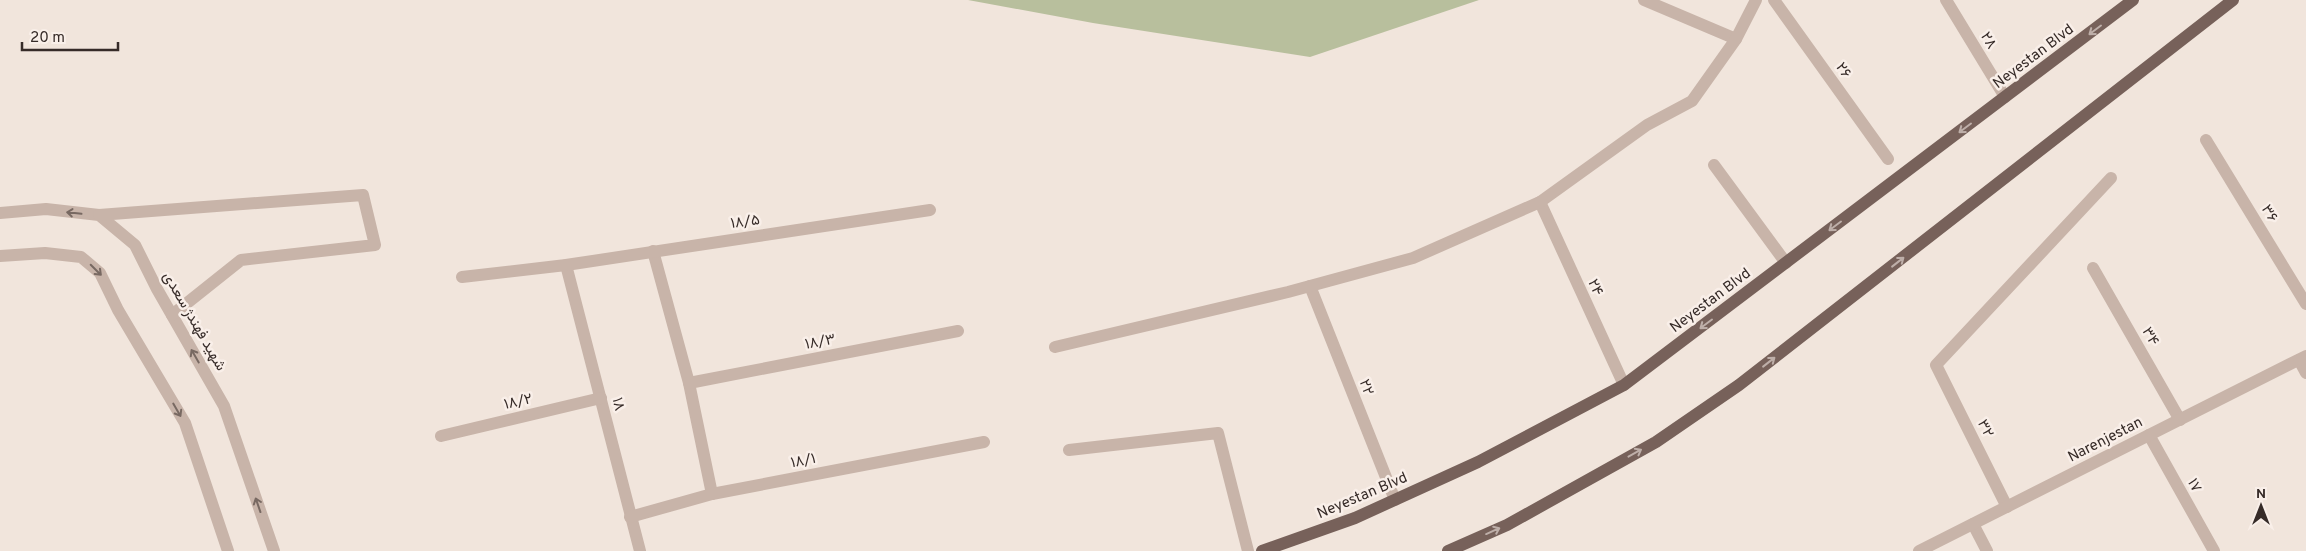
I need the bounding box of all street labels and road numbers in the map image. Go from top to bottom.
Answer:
street label: Neyestan Blvd [1990,21,2078,94]
street label: ۲۸ [1975,29,2000,53]
street label: ۲۶ [1831,59,1855,83]
street label: ۳۶ [2256,202,2281,226]
street label: ۱۸/۵ [729,211,761,234]
street label: Neyestan Blvd [1667,265,1755,338]
street label: شهید فهندژ سعدی [158,269,230,375]
street label: ۲۴ [1583,276,1607,299]
street label: ۳۴ [2137,324,2163,350]
street label: ۱۸/۳ [804,330,837,355]
street label: ۲۲ [1354,377,1377,399]
street label: ۱۸/۲ [502,390,534,415]
street label: ۱۸ [607,396,628,413]
street label: Narenjestan [2065,413,2146,467]
street label: ۳۲ [1972,416,1997,441]
street label: ۱۸/۱ [789,450,817,473]
street label: Neyestan Blvd [1314,469,1411,524]
street label: ۱۷ [2182,475,2205,496]

